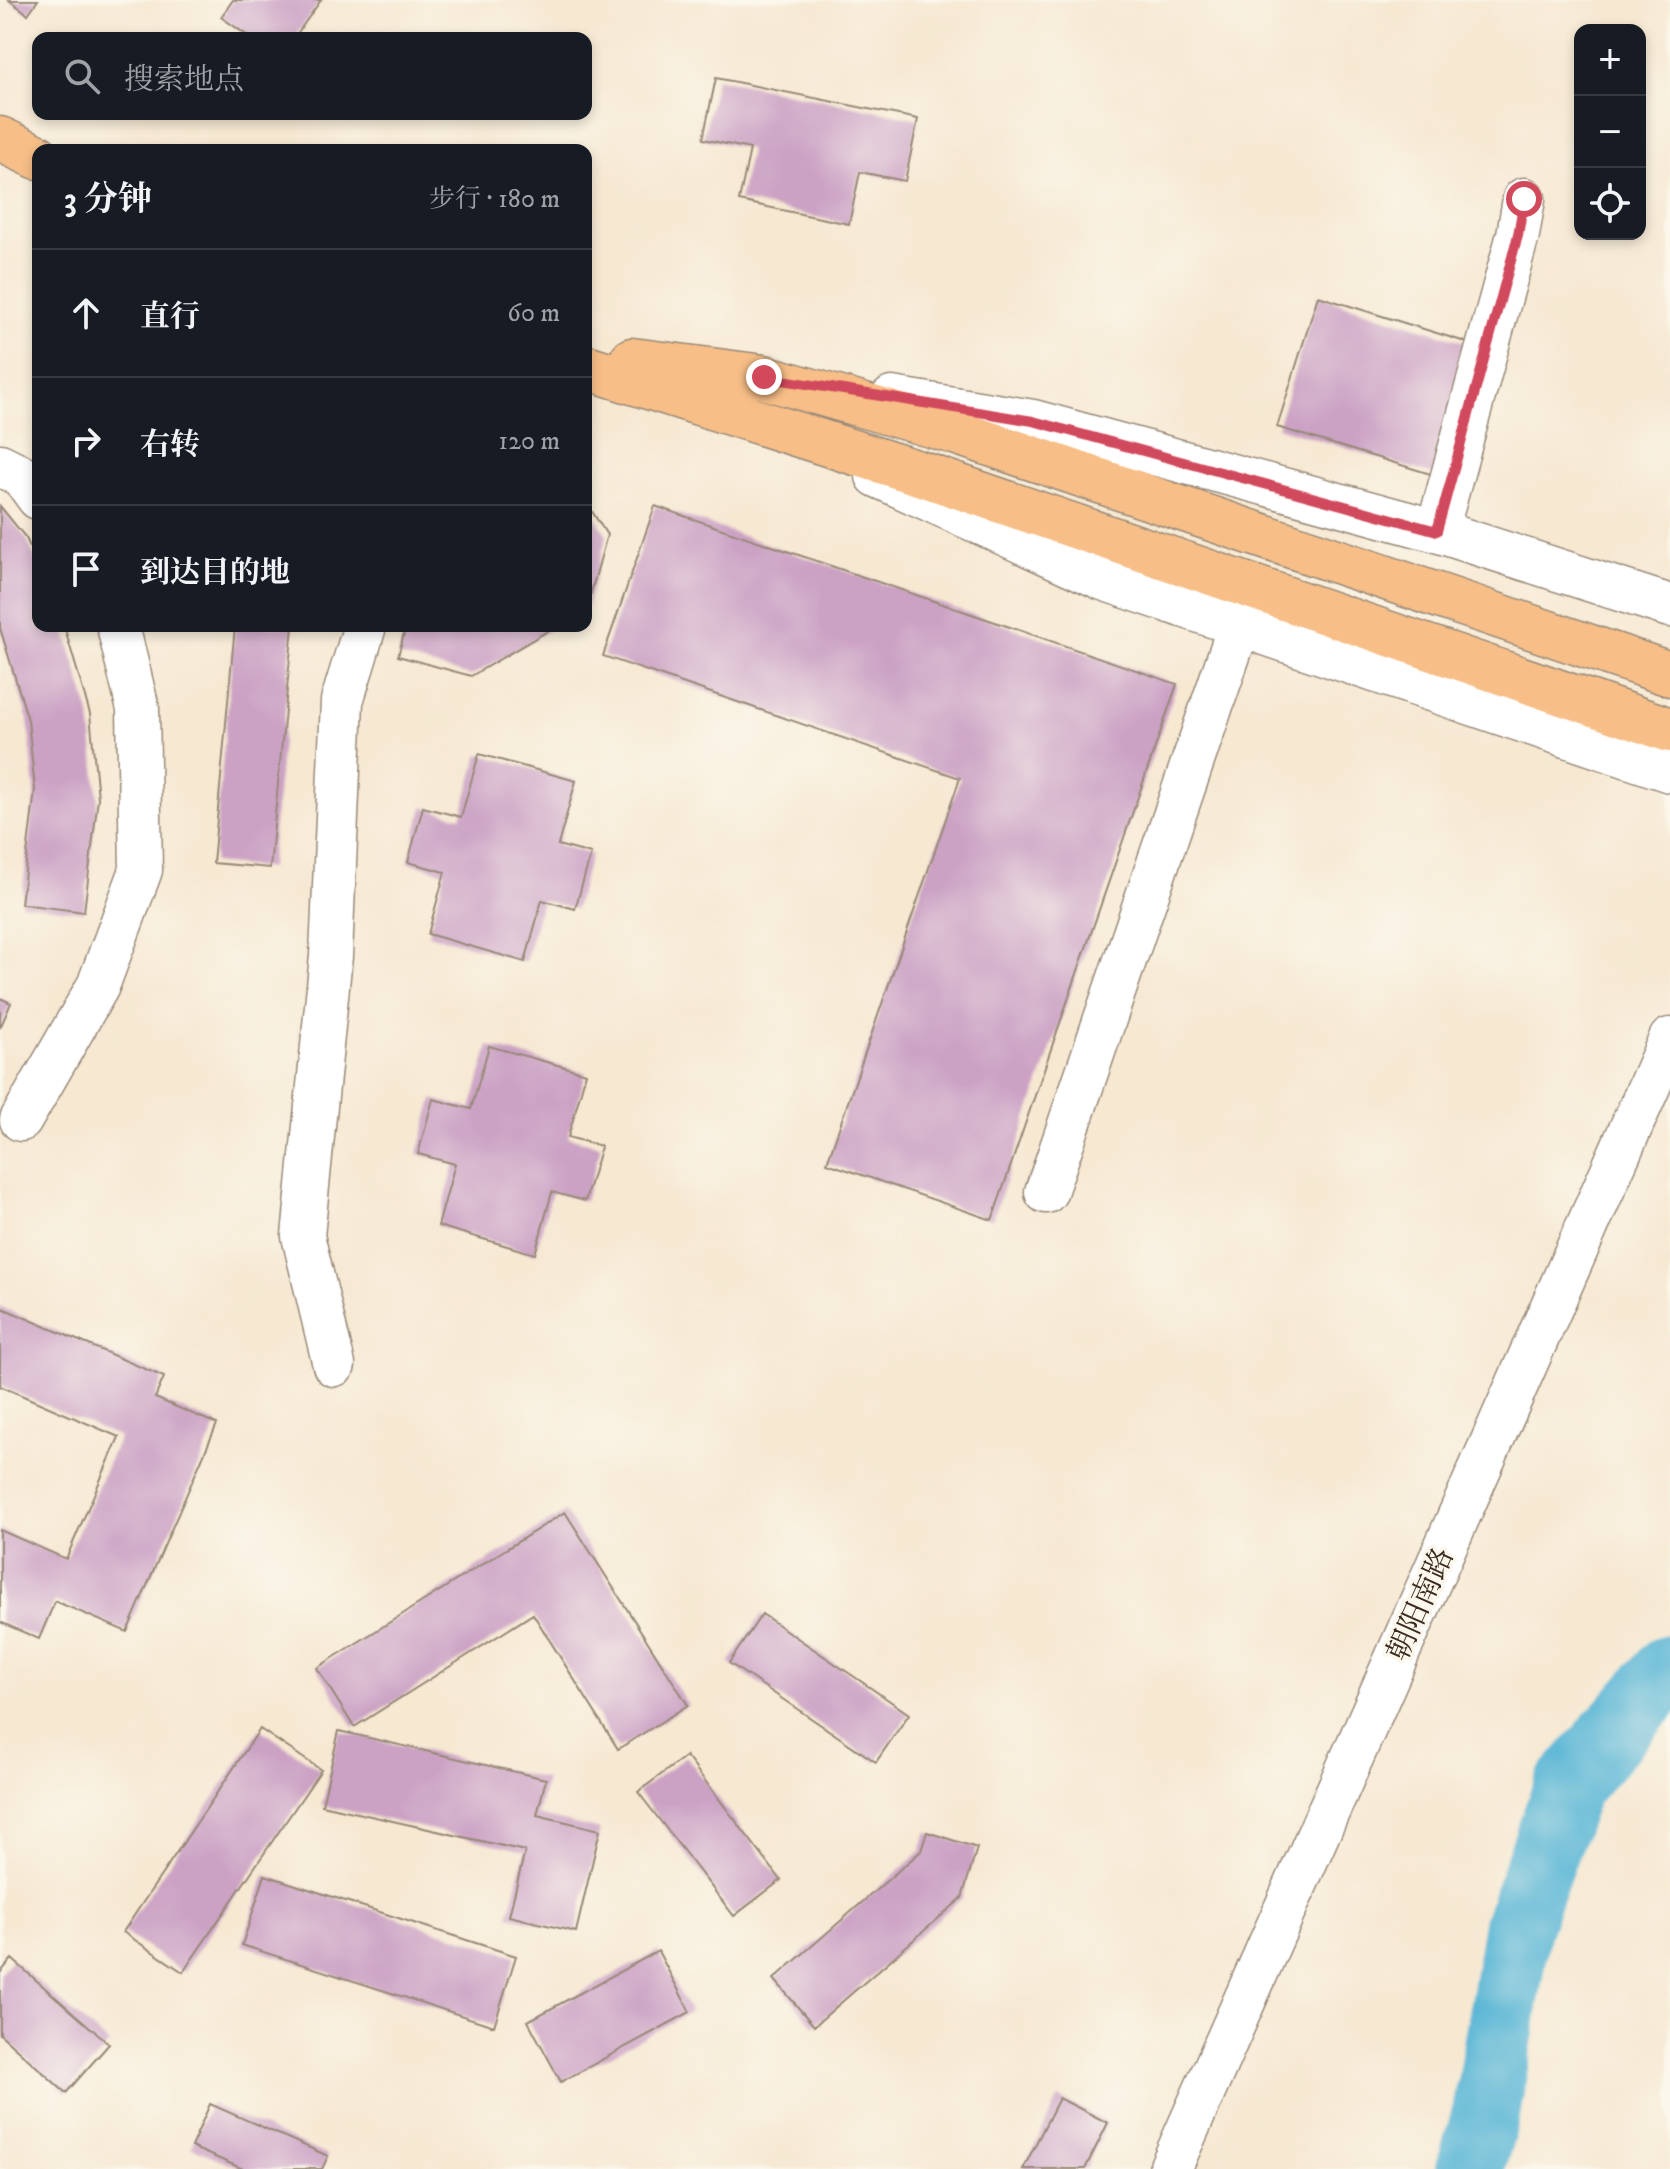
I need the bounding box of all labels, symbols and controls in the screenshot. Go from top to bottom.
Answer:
map controls [1574,24,1646,240]
button: + [1574,24,1646,96]
search box [32,32,592,120]
icon: search [60,54,104,98]
text: 搜索地点 [124,62,244,99]
button: − [1574,96,1646,168]
button: locate [1574,168,1646,240]
text: 3 分钟 [64,179,152,221]
route start [1506,181,1542,217]
text: 步行 · 180 m [429,183,560,216]
icon: ahead [64,291,108,335]
text: 60 m [507,297,560,330]
text: 直行 [140,299,200,336]
route end [746,359,782,395]
icon: right [64,419,108,463]
text: 120 m [499,425,560,458]
text: 右转 [140,427,200,464]
icon: arrive [64,547,108,591]
text: 到达目的地 [140,555,290,592]
street label: 朝阳南路 [1380,1542,1463,1667]

